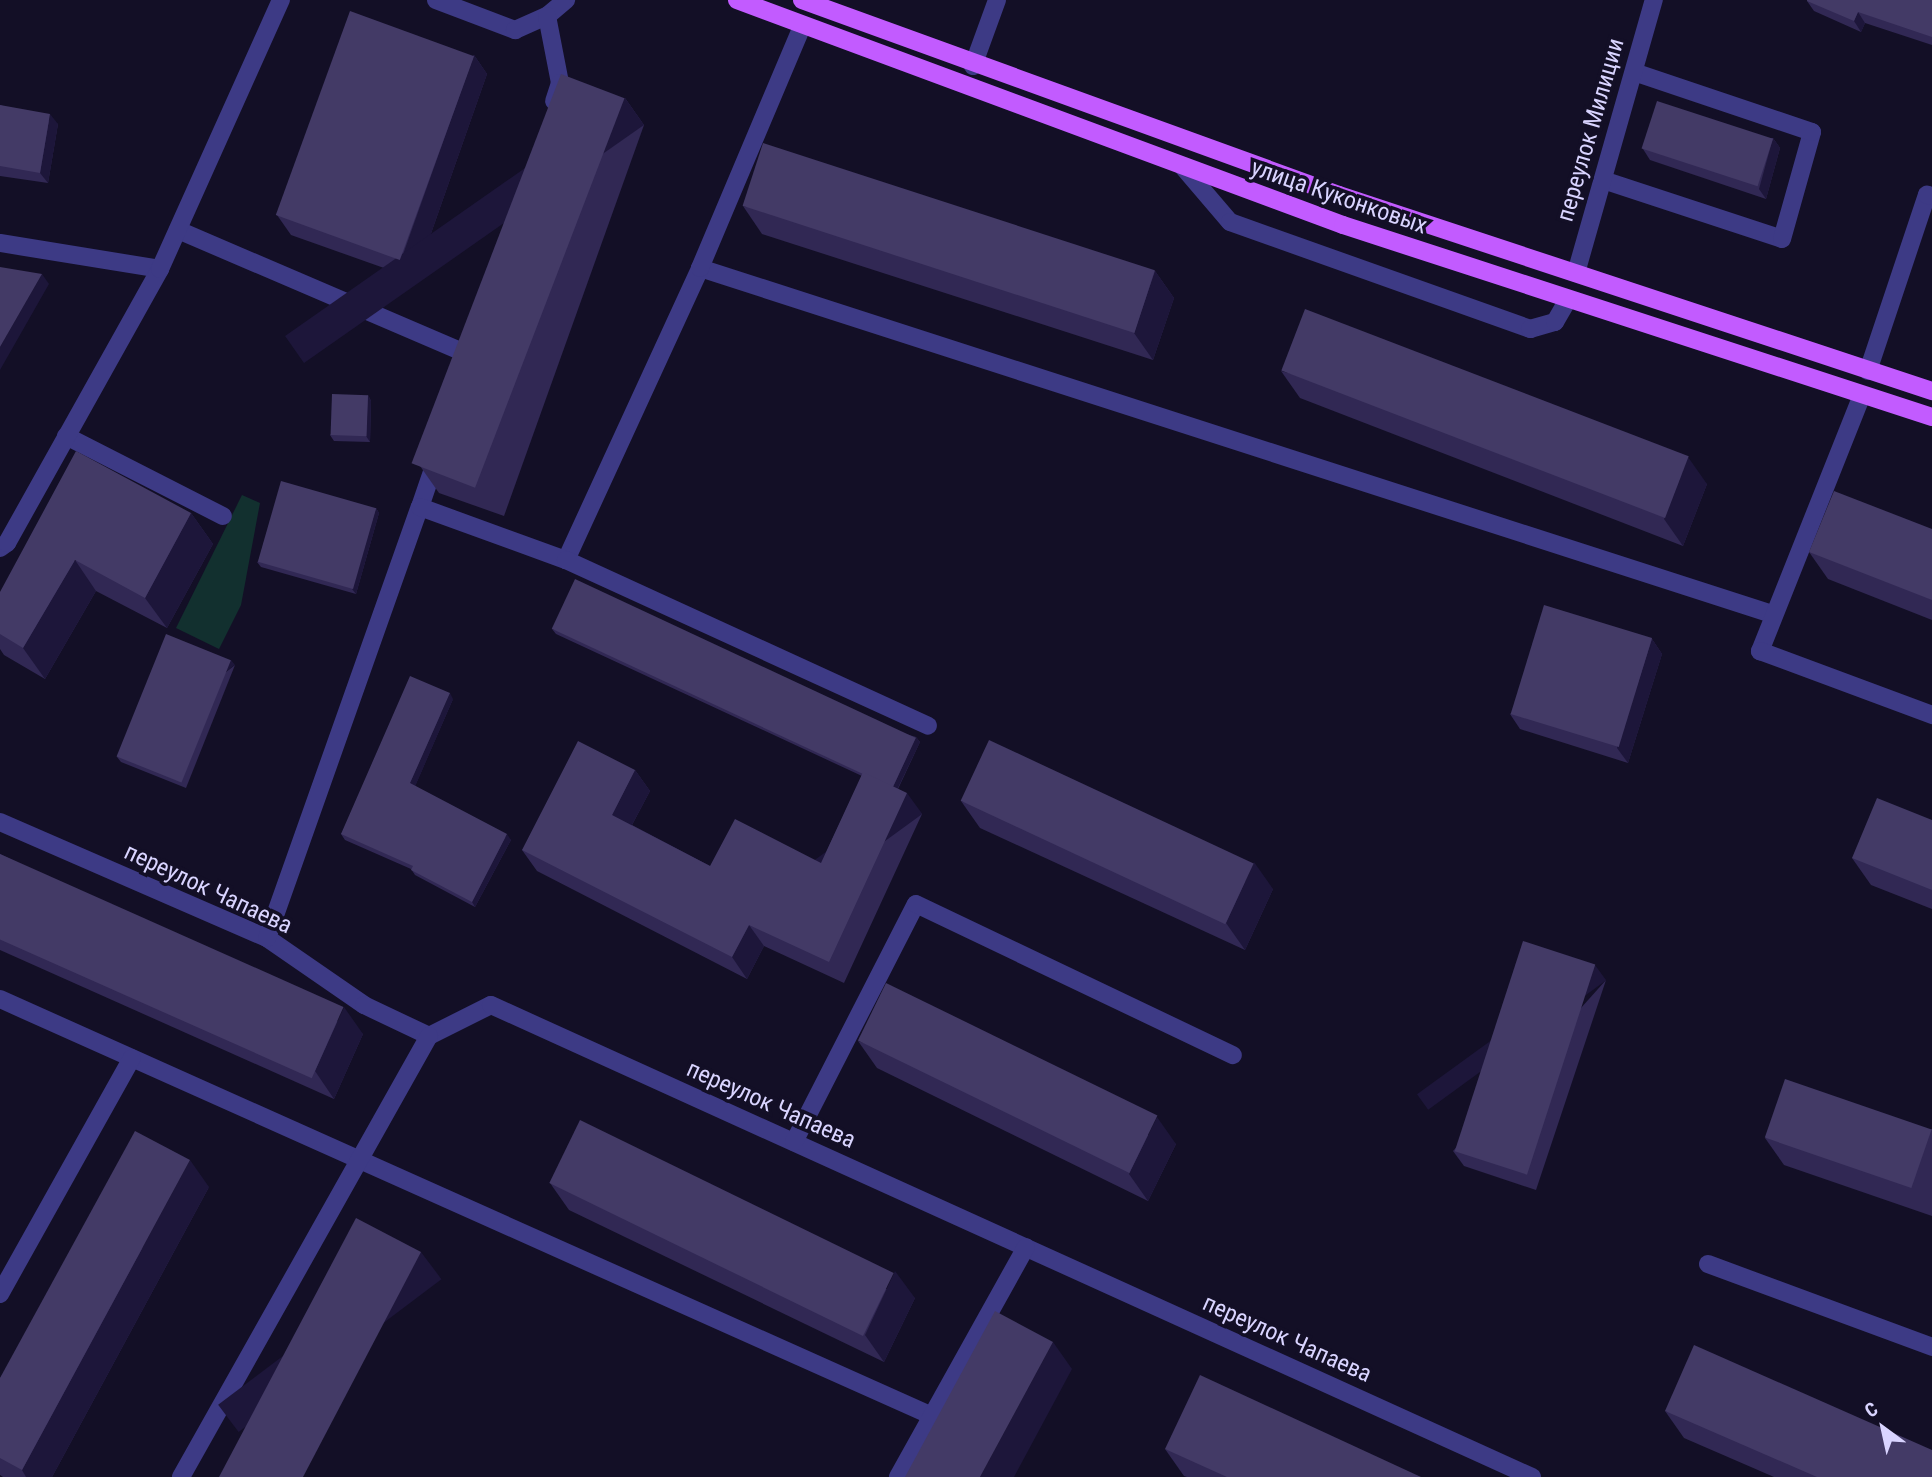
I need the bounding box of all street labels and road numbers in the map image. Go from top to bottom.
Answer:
street label: переулок Милиции [1551,35,1631,225]
street label: улица Куконковых [1247,153,1431,241]
street label: переулок Чапаева [120,838,296,940]
street label: переулок Чапаева [682,1055,860,1155]
street label: переулок Чапаева [1198,1289,1376,1389]

